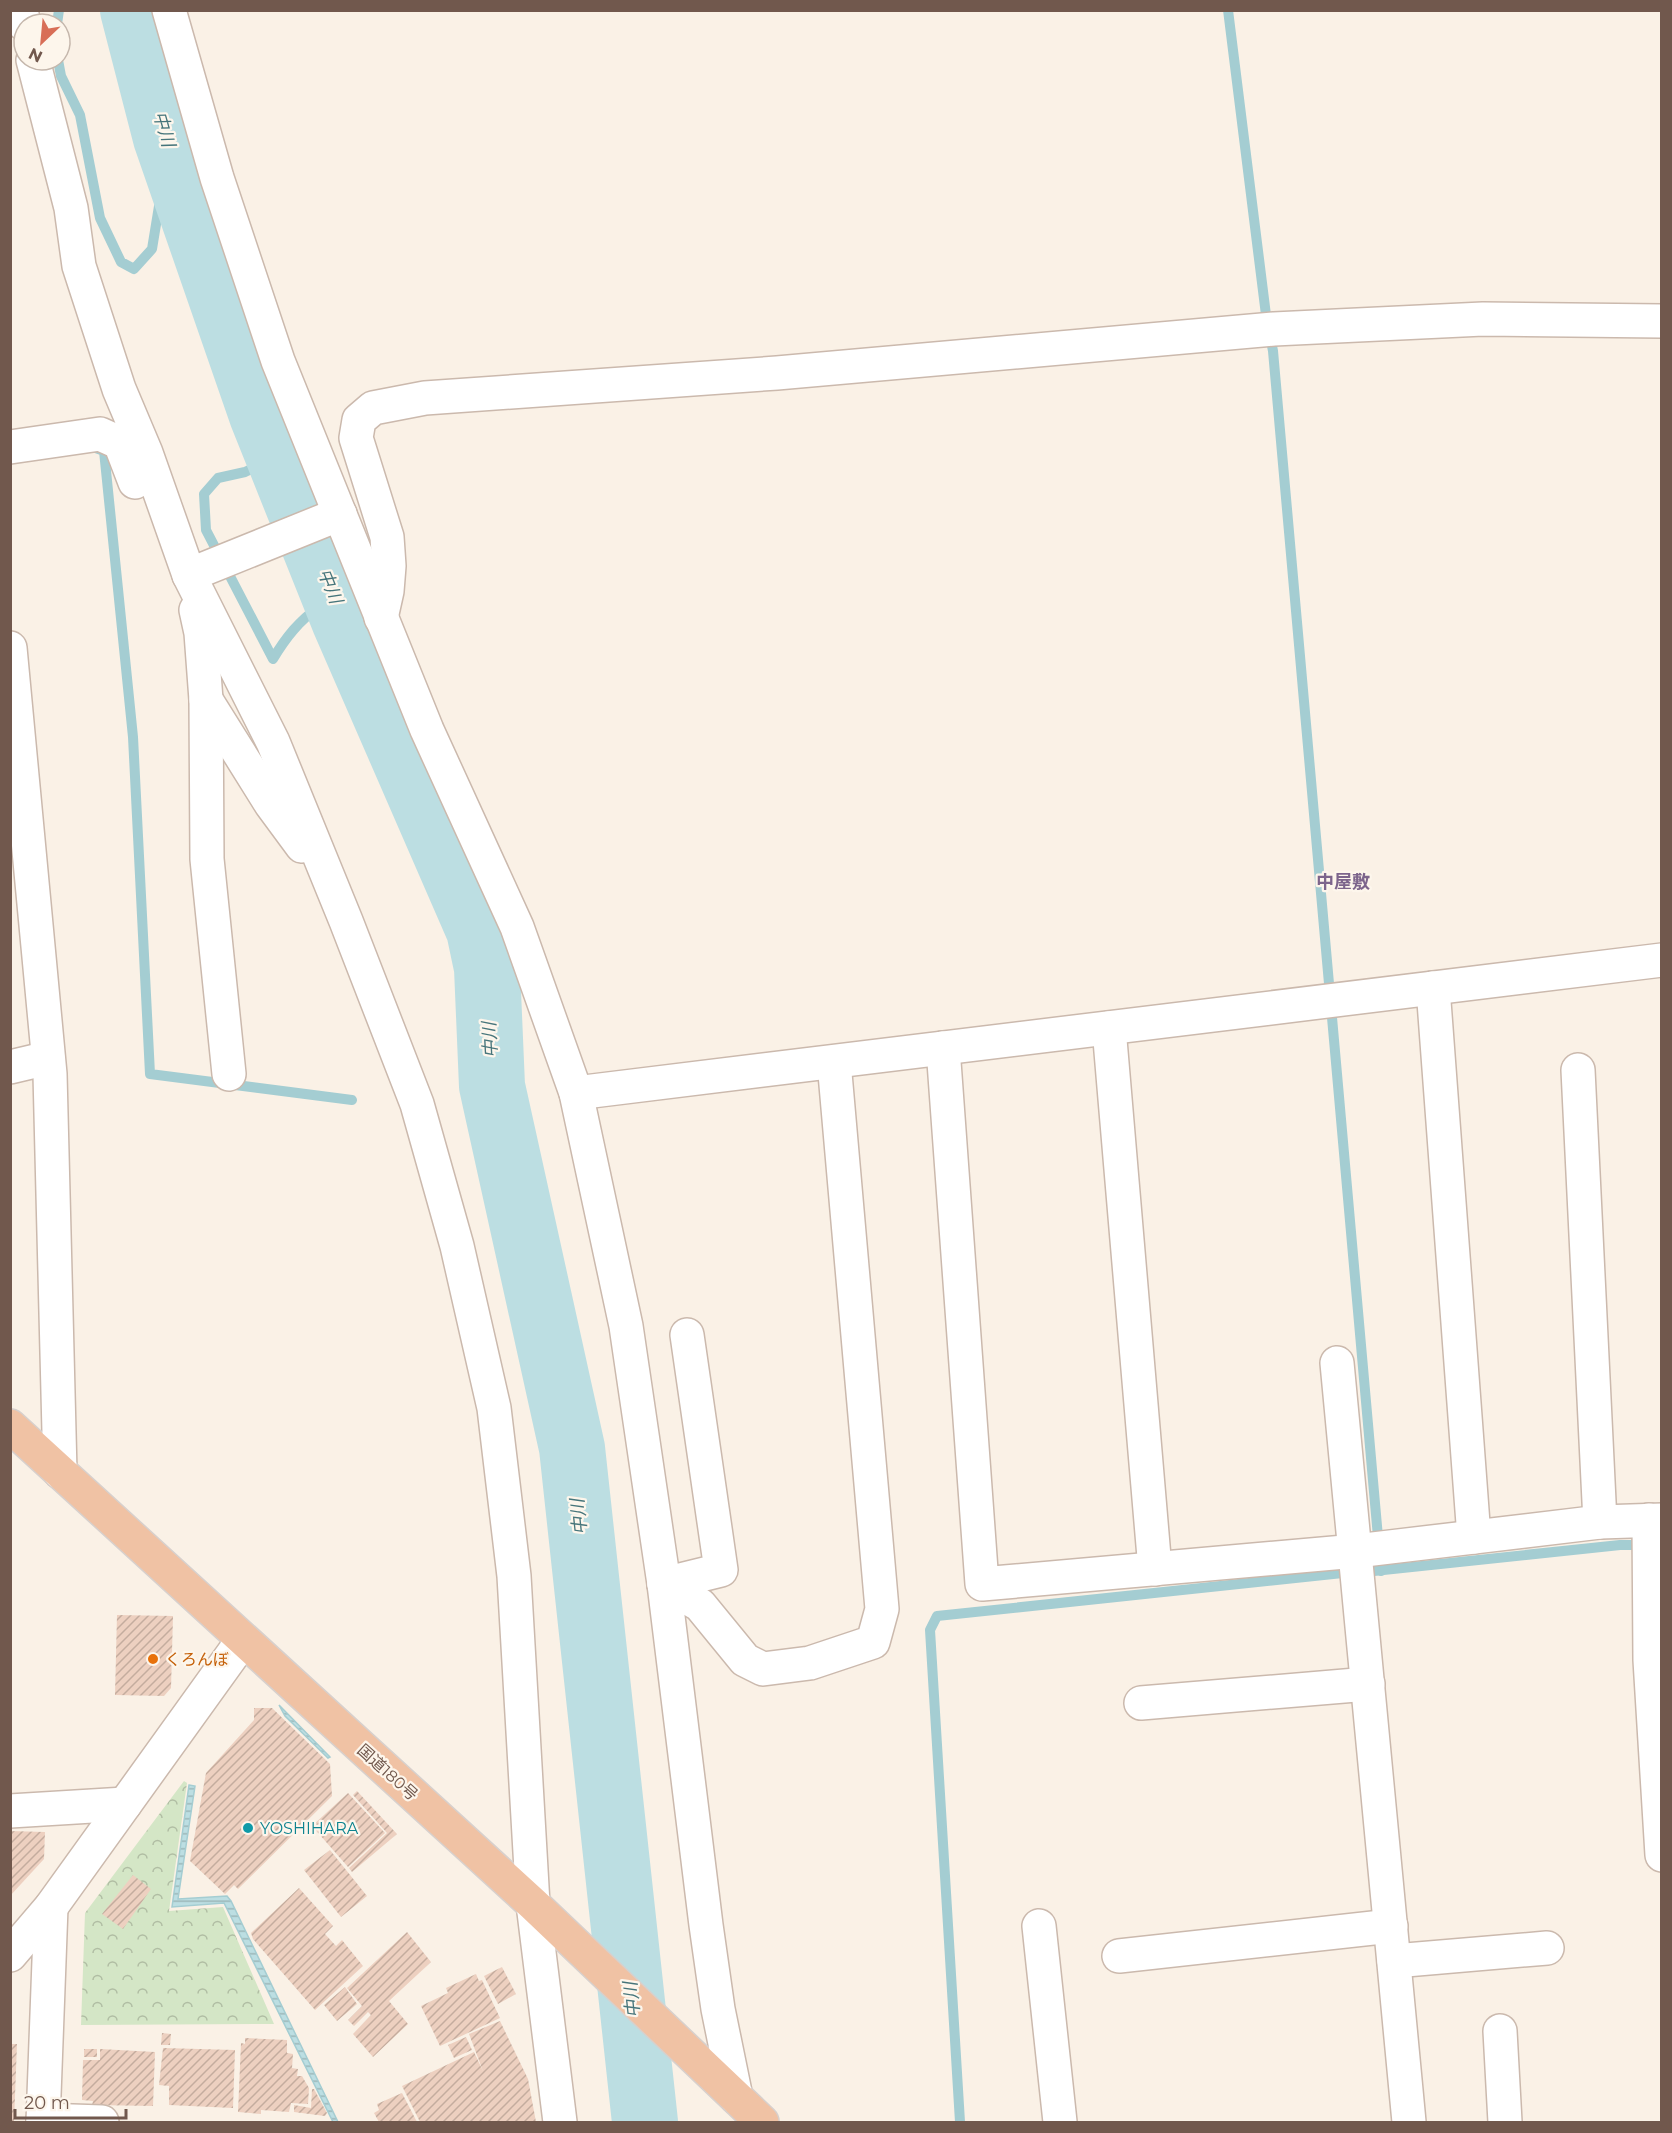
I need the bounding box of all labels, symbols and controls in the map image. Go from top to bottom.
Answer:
north arrow [12,12,72,72]
text: N [26,44,46,66]
water label: 中川 [148,109,180,151]
water label: 中川 [313,565,348,609]
district label: 中屋敷 [1316,871,1370,893]
water label: 中川 [478,1019,502,1059]
water label: 中川 [566,1496,592,1536]
place label: くろんぼ [165,1650,229,1669]
marker: くろんぼ [146,1652,160,1666]
street label: 国道180号 [354,1740,422,1804]
place label: YOSHIHARA [260,1819,359,1838]
marker: YOSHIHARA [241,1821,255,1835]
water label: 中川 [619,1979,645,2019]
scale bar [15,2082,126,2120]
text: 20 m [24,2092,70,2114]

